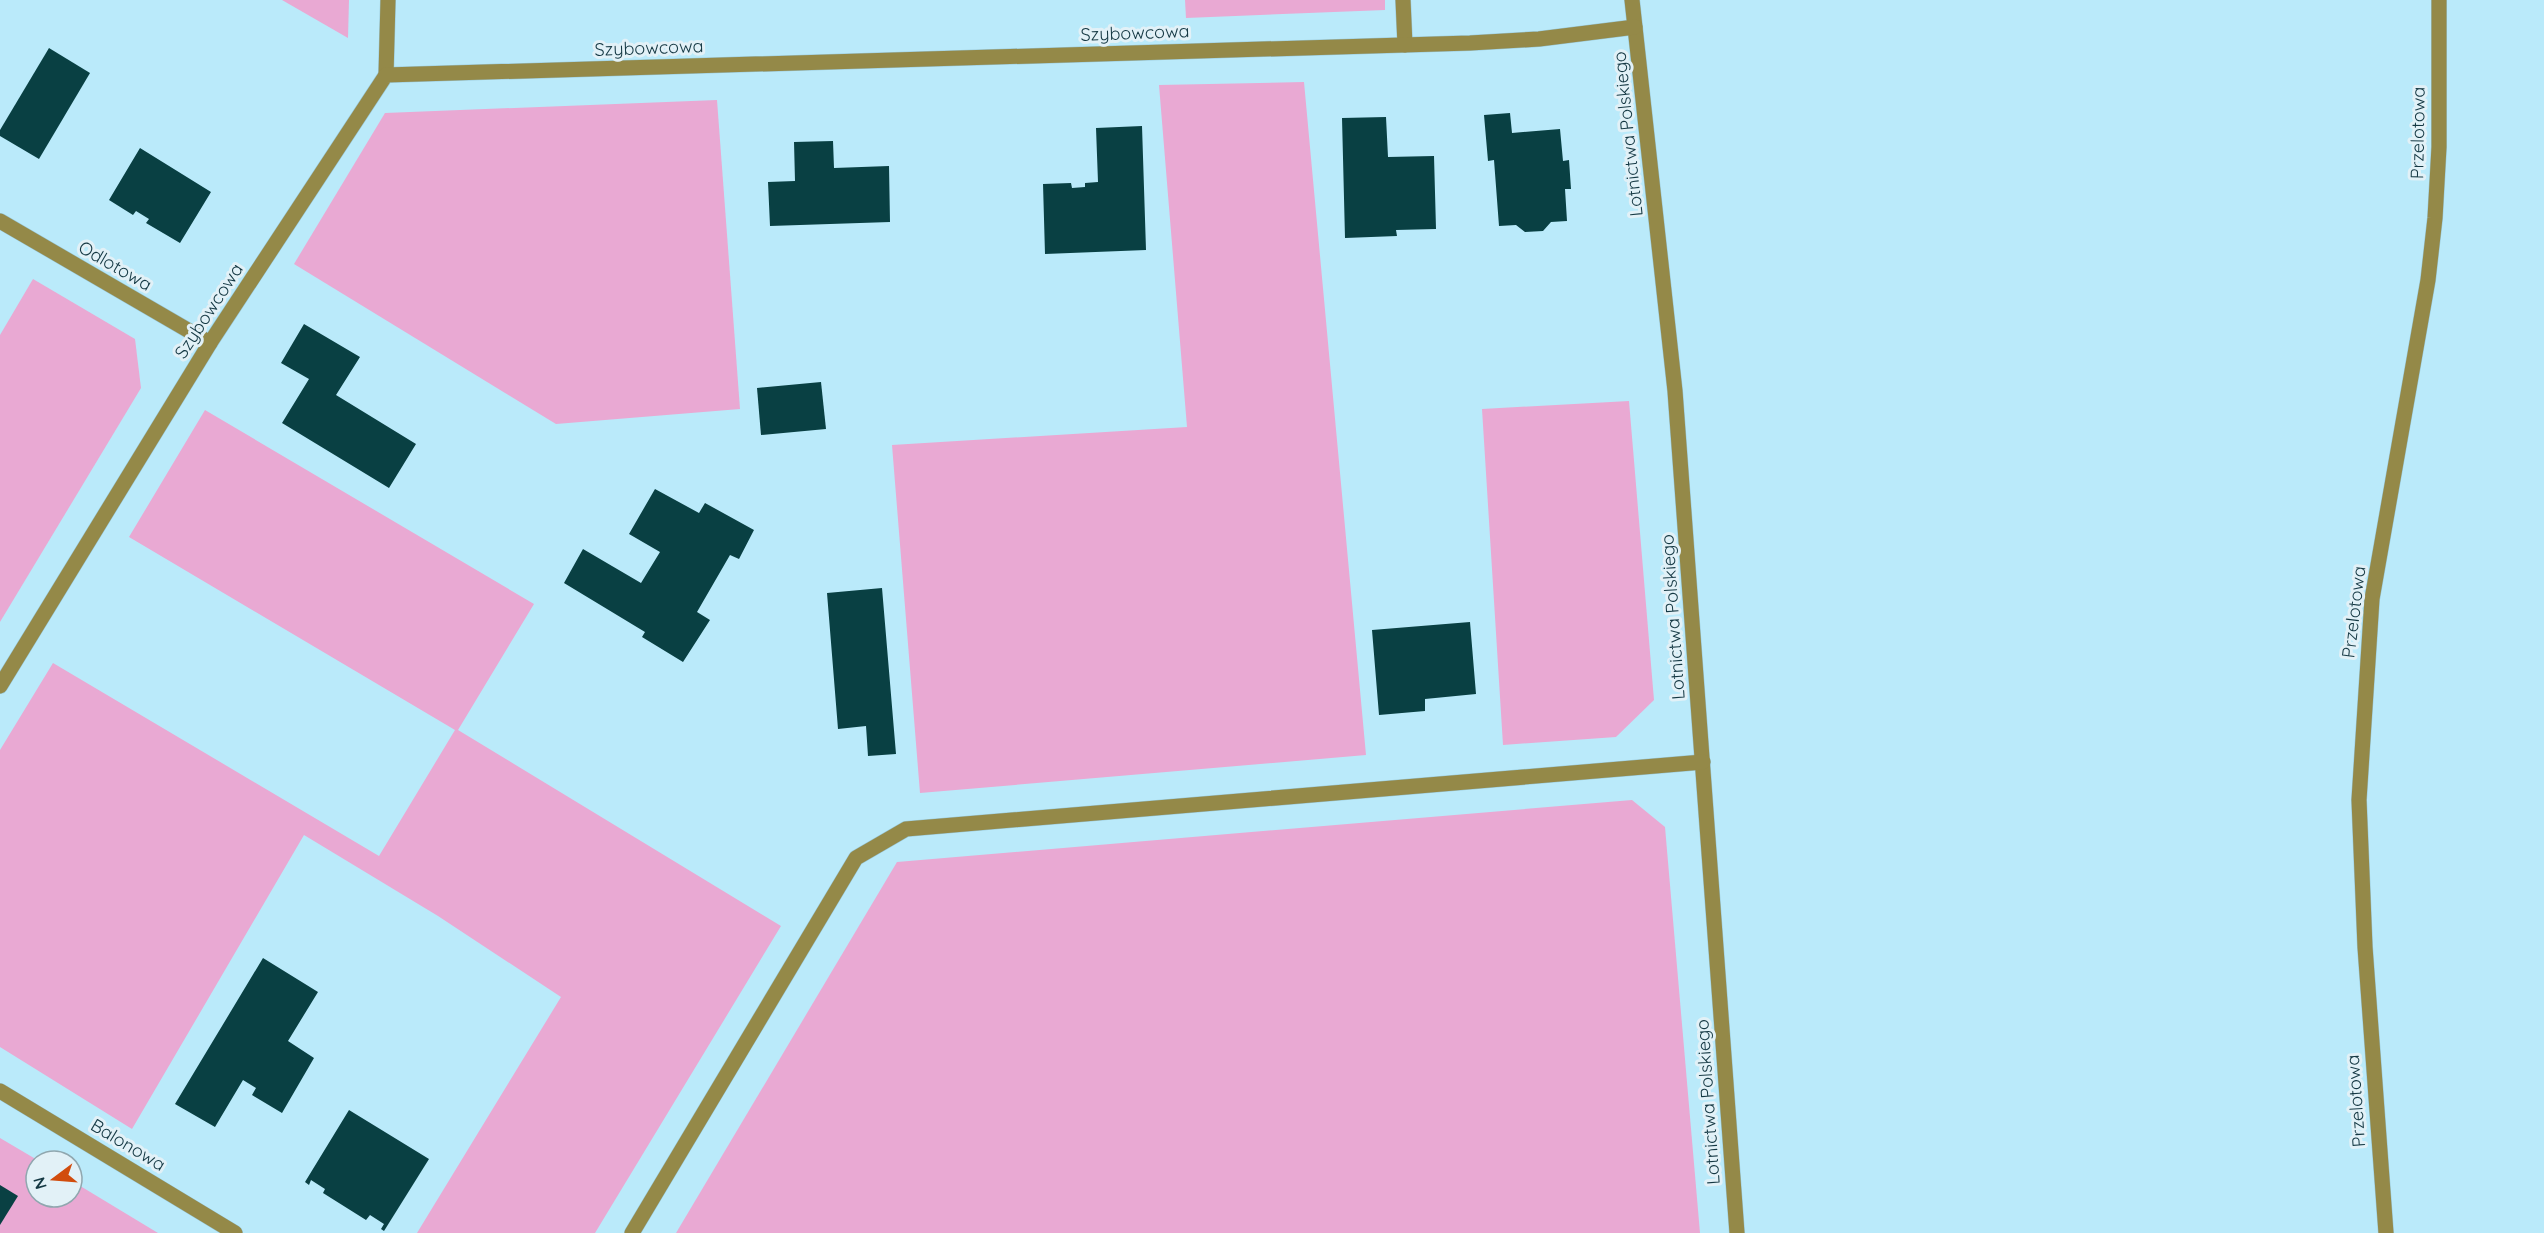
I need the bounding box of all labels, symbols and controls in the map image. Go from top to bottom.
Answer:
street label: Szybowcowa [1080,19,1190,46]
street label: Szybowcowa [594,34,704,61]
street label: Lotnictwa Polskiego [1607,50,1648,218]
street label: Przelotowa [2405,87,2430,179]
street label: Odlotowa [74,235,156,296]
street label: Szybowcowa [169,259,248,363]
street label: Lotnictwa Polskiego [1655,534,1690,700]
street label: Przelotowa [2336,565,2371,659]
street label: Lotnictwa Polskiego [1690,1019,1725,1185]
street label: Przelotowa [2341,1054,2370,1148]
street label: Balonowa [87,1113,170,1176]
north arrow [24,1149,84,1209]
text: N [28,1175,51,1192]

